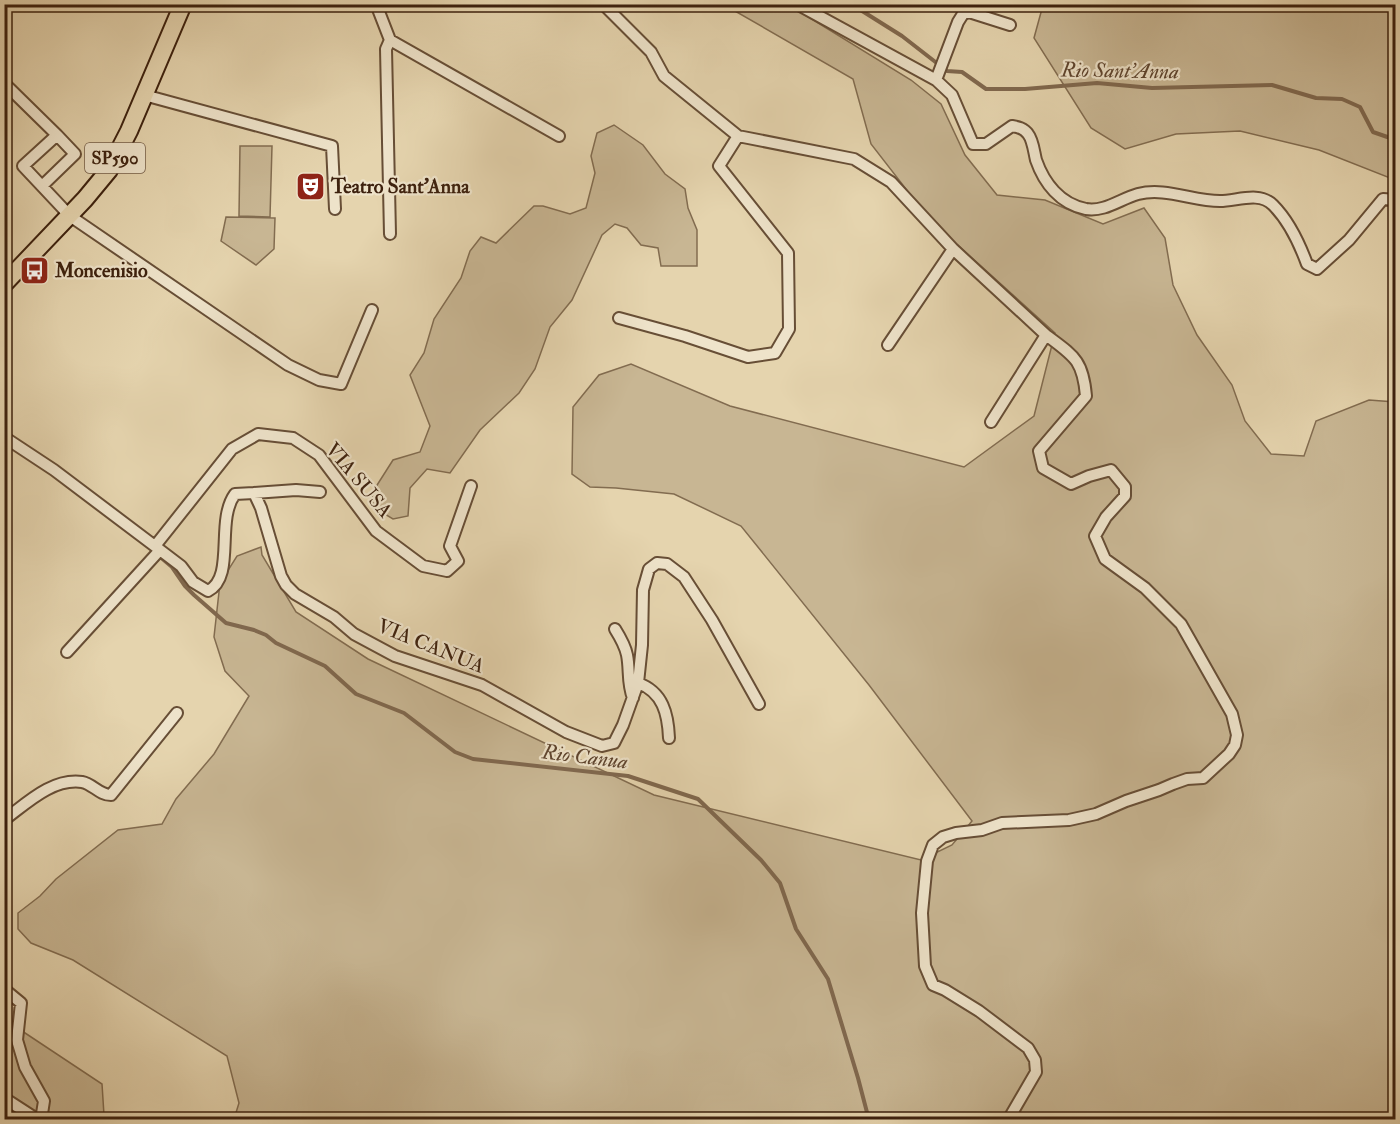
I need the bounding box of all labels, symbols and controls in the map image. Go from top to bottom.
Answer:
water label: Rio Sant'Anna [1060,56,1179,86]
road number: SP590 [85,143,145,173]
theatre icon: Teatro Sant'Anna [294,170,326,202]
place label: Teatro Sant'Anna [330,174,470,199]
bus stop icon: Moncenisio [18,254,50,286]
place label: Moncenisio [54,258,148,283]
street label: VIA SUSA [320,437,398,523]
street label: VIA CANUA [374,613,488,679]
water label: Rio Canua [540,738,630,776]

